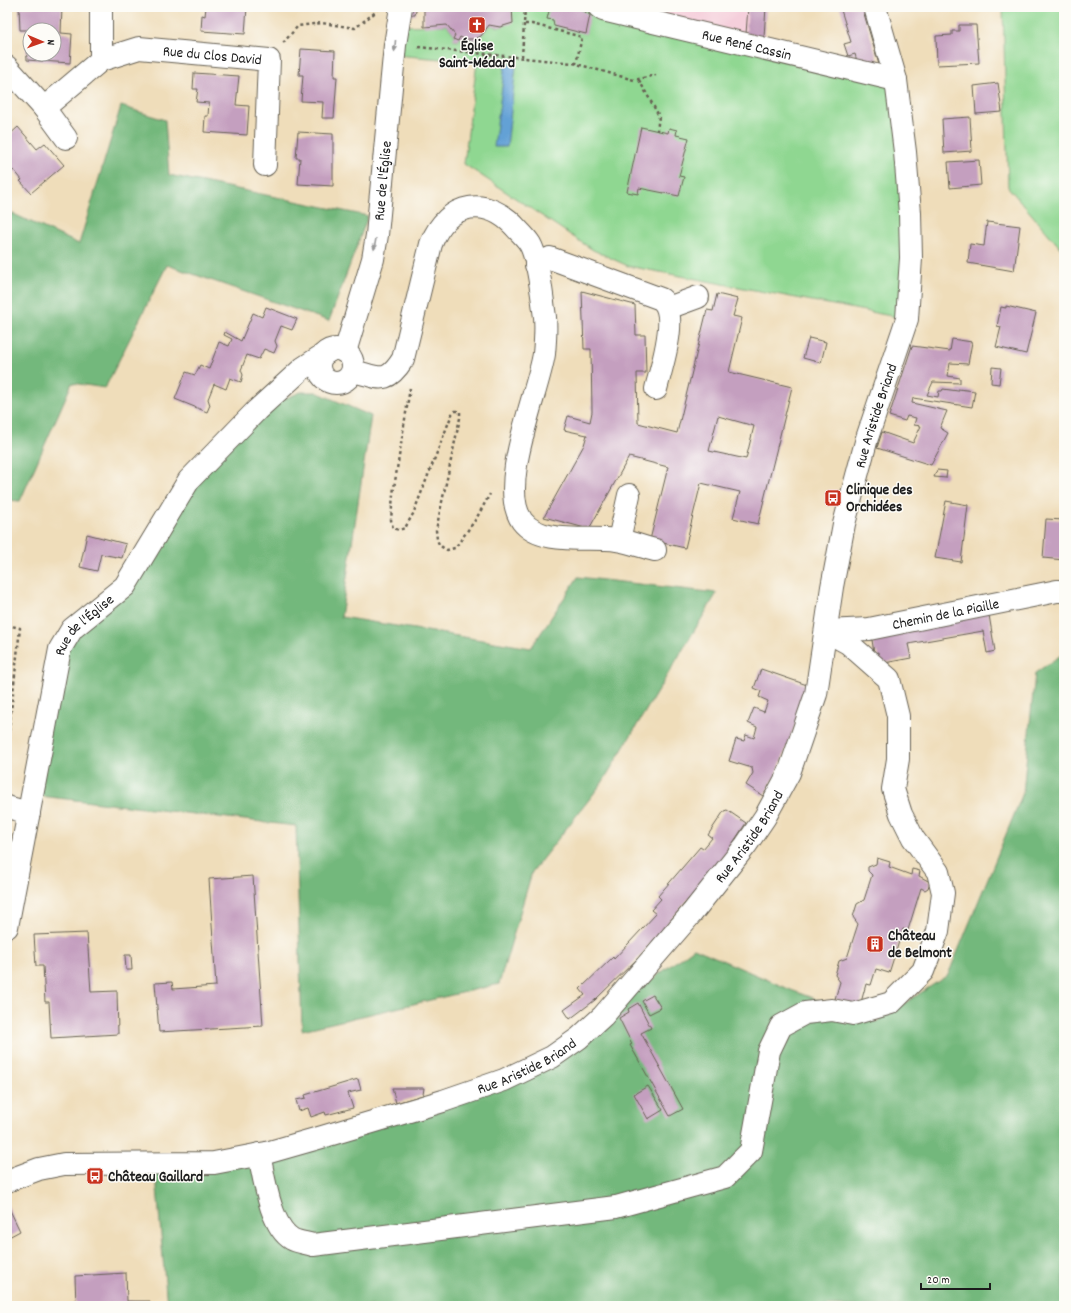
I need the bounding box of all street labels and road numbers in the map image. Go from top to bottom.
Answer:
street label: Rue René Cassin [699,25,794,68]
street label: Rue du Clos David [162,41,262,72]
street label: Rue de l'Église [369,140,399,222]
street label: Rue Aristide Briand [850,361,904,471]
street label: Rue de l'Église [50,590,120,657]
street label: Chemin de la Piaille [890,594,1002,637]
street label: Rue Aristide Briand [711,787,790,889]
street label: Rue Aristide Briand [475,1034,582,1101]

